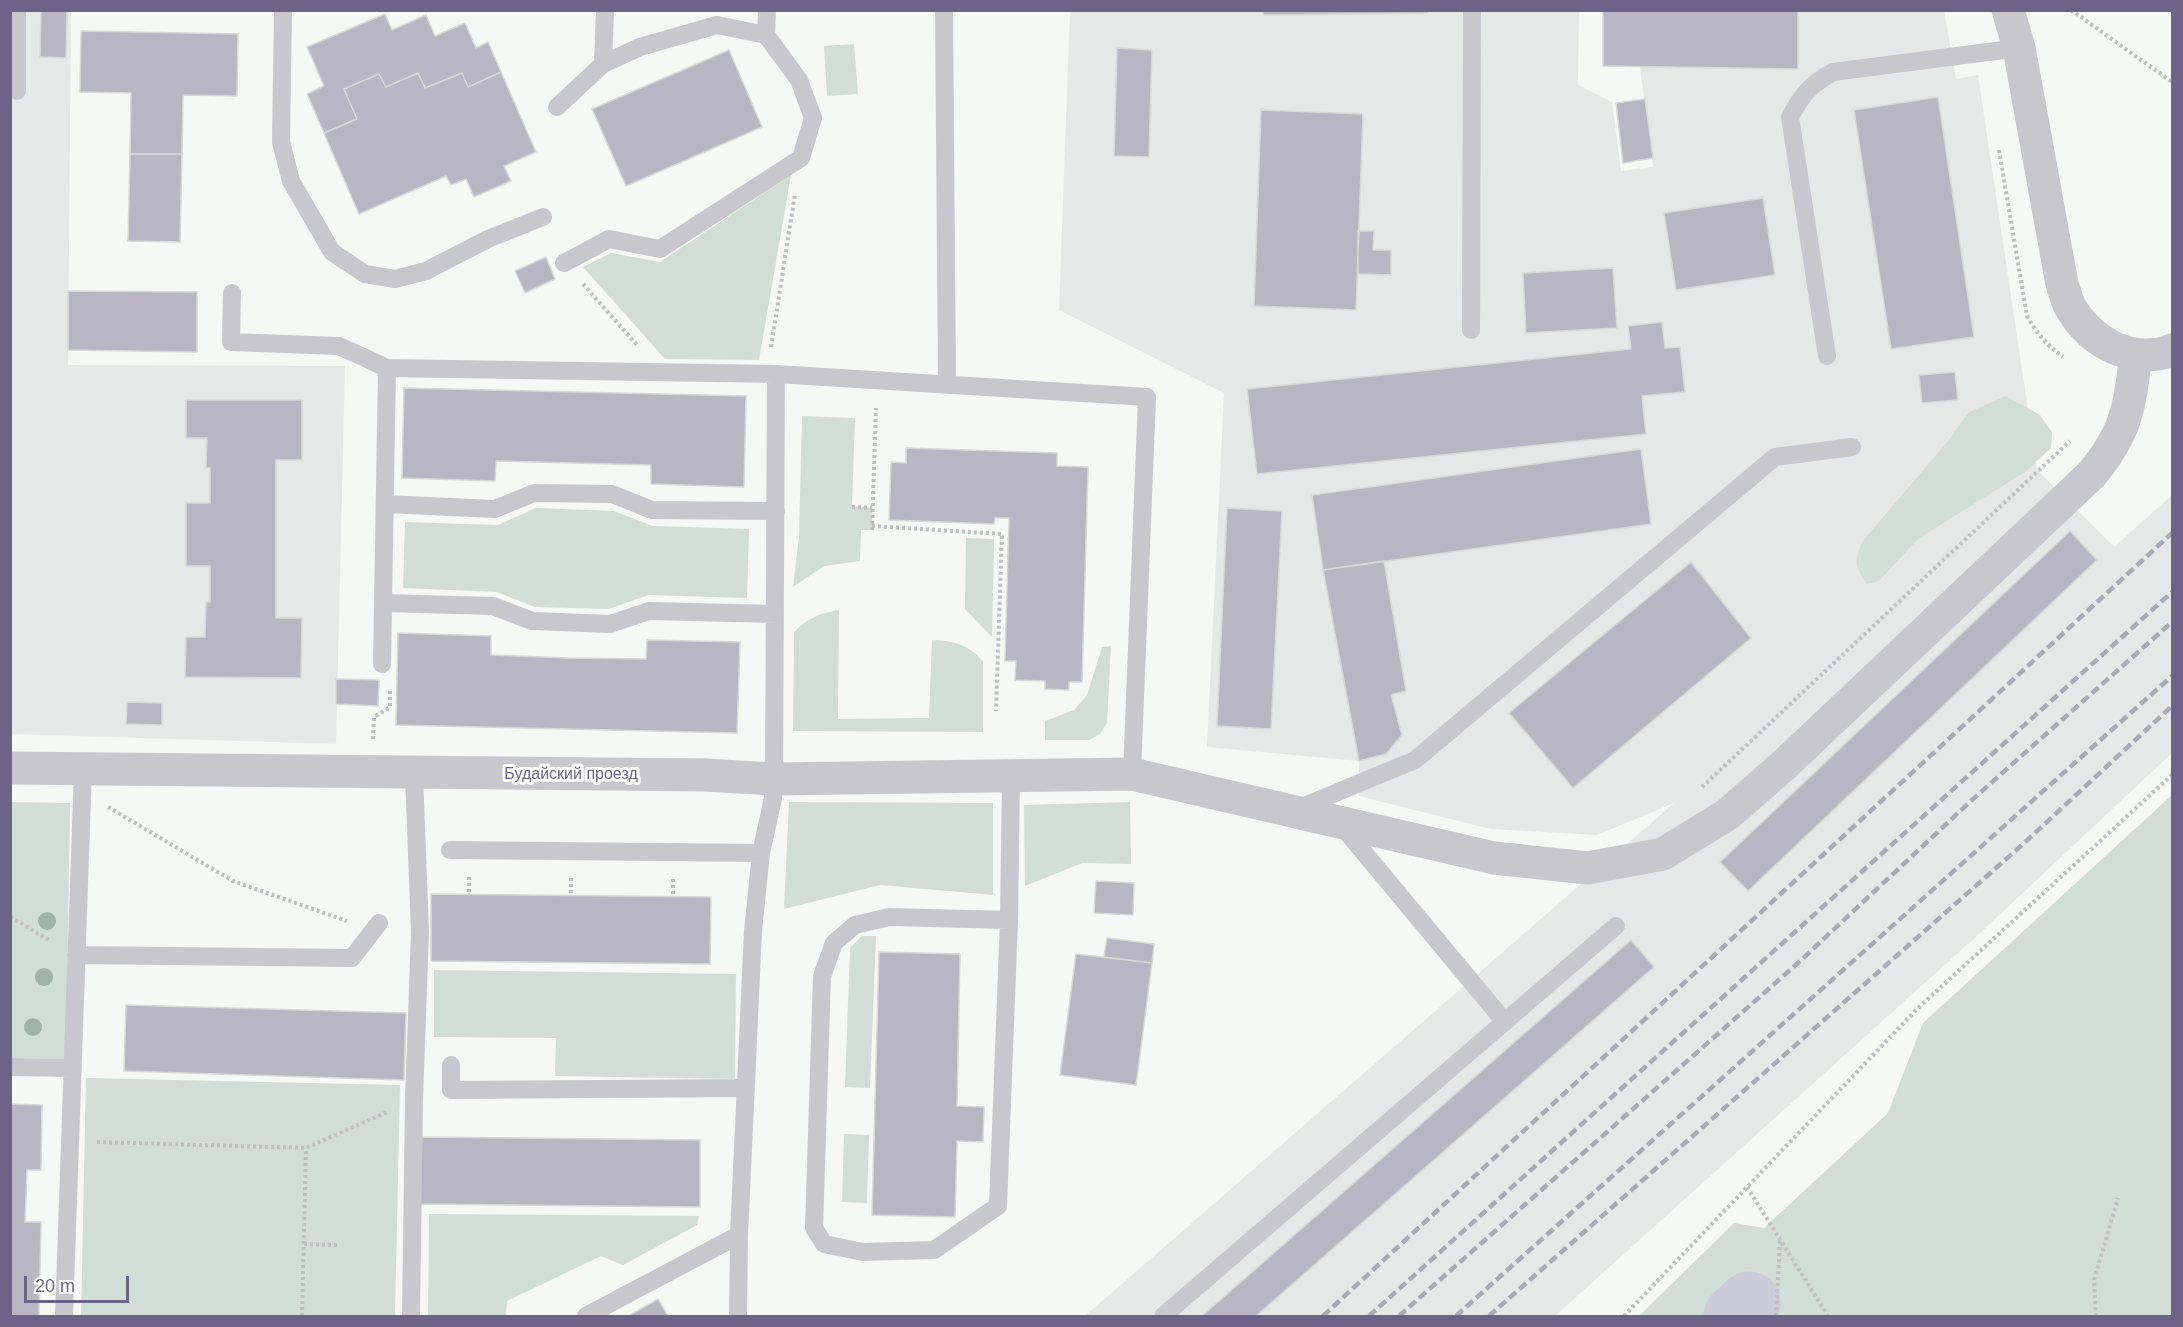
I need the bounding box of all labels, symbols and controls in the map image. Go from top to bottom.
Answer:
street label: Будайский проезд [504,765,638,785]
scale bar [27,1264,132,1302]
text: 20 m [35,1276,75,1296]

